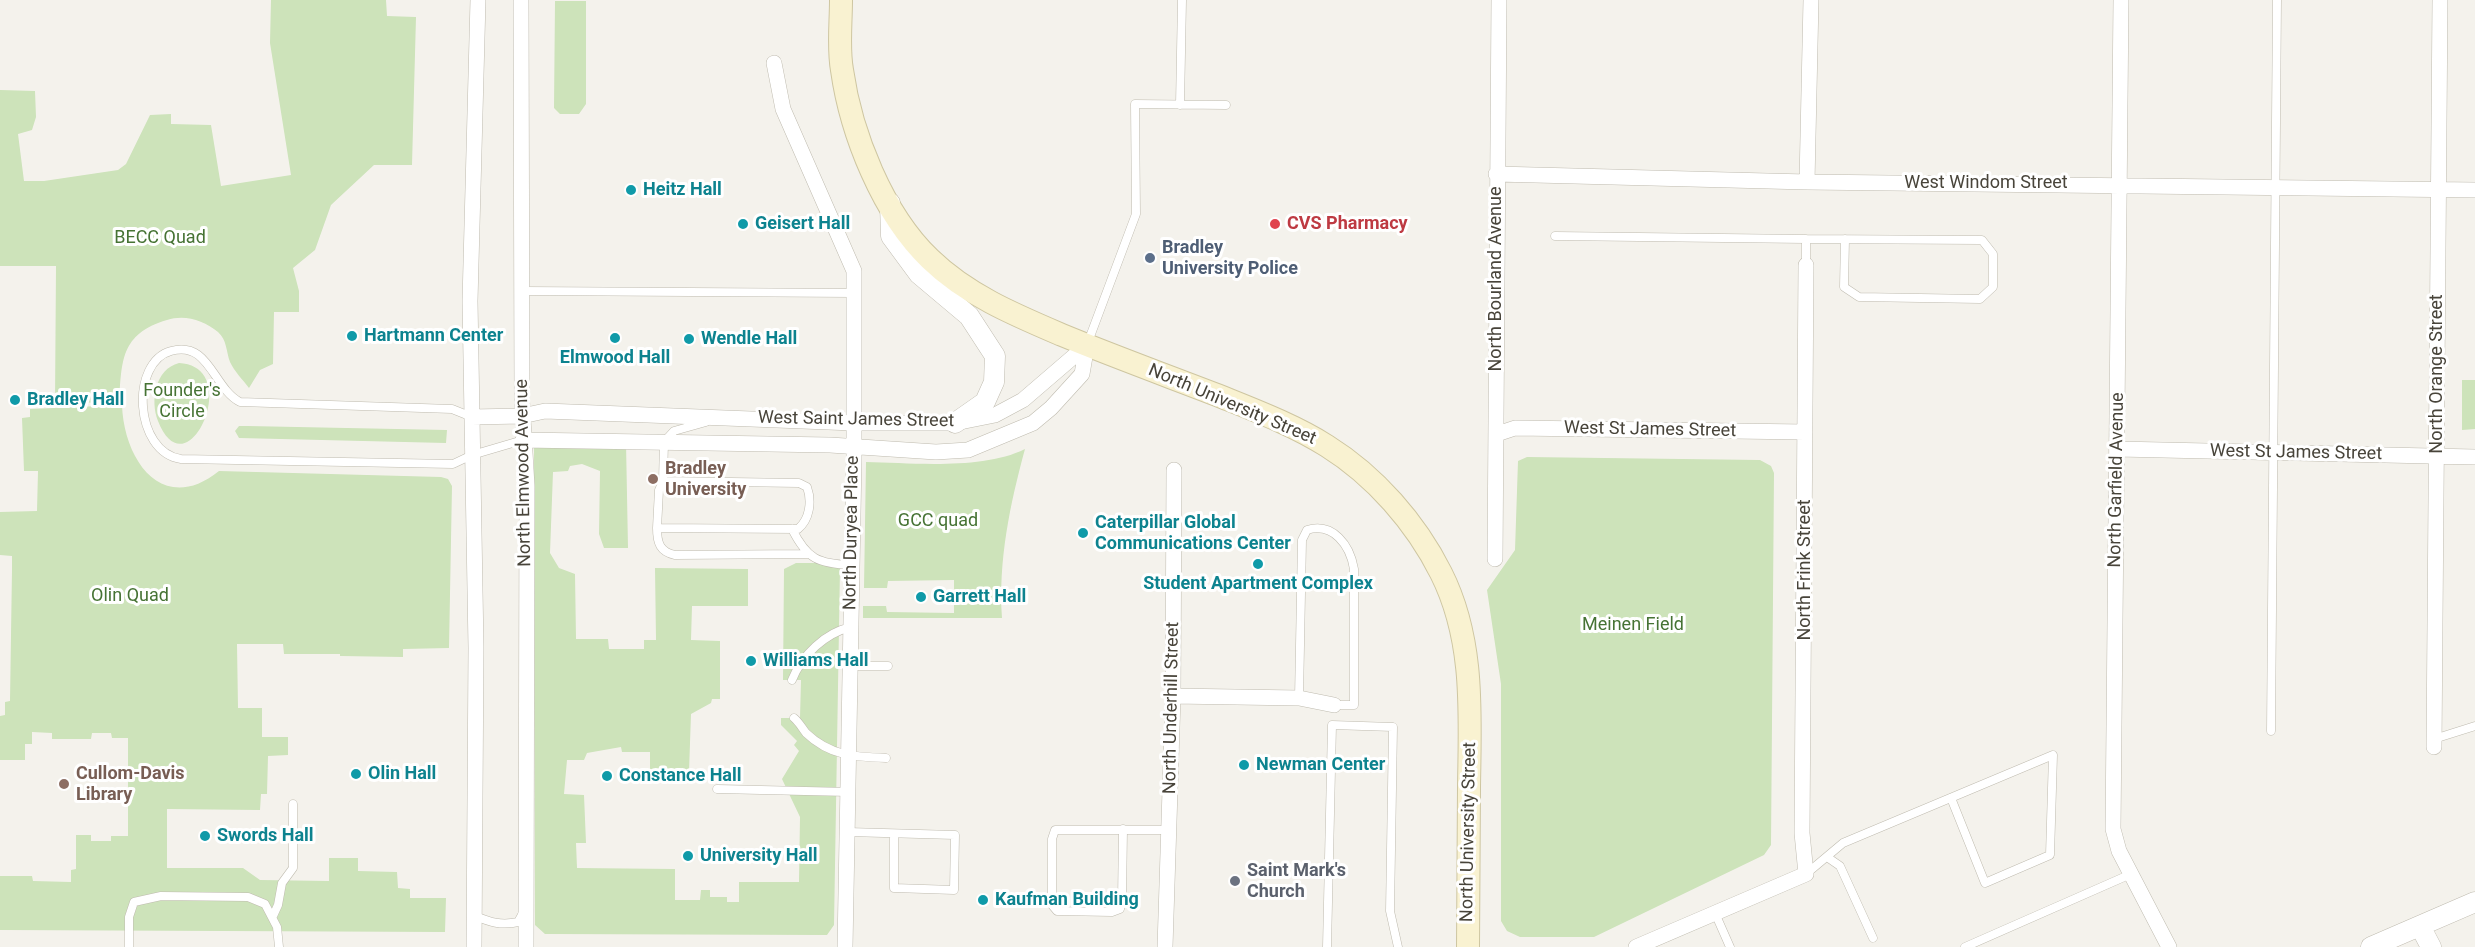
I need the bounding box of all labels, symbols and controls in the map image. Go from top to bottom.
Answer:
street label: West Windom Street [1904,172,2068,194]
place label: Heitz Hall [643,179,722,201]
marker: Heitz Hall [624,183,638,197]
street label: North Bourland Avenue [1485,186,1507,372]
place label: Geisert Hall [755,213,850,235]
place label: CVS Pharmacy [1287,213,1408,235]
marker: Geisert Hall [736,217,750,231]
marker: CVS Pharmacy [1268,217,1282,231]
park label: BECC Quad [114,227,206,249]
place label: Bradley University Police [1162,237,1298,280]
marker: Bradley University Police [1143,251,1157,265]
street label: North Orange Street [2426,294,2448,454]
place label: Hartmann Center [364,325,503,347]
place label: Wendle Hall [701,328,797,350]
marker: Hartmann Center [345,329,359,343]
marker: Elmwood Hall [608,331,622,345]
marker: Wendle Hall [682,332,696,346]
place label: Elmwood Hall [560,347,670,369]
street label: North University Street [1145,360,1319,450]
street label: North Elmwood Avenue [512,379,536,567]
park label: Founder's Circle [143,380,221,422]
place label: Bradley Hall [27,389,124,411]
street label: North Garfield Avenue [2105,392,2129,568]
marker: Bradley Hall [8,393,22,407]
street label: West Saint James Street [758,407,954,433]
street label: West St James Street [1564,418,1736,442]
street label: West St James Street [2210,441,2382,465]
street label: North Duryea Place [840,456,864,610]
place label: Bradley University [665,458,746,500]
marker: Bradley University [646,472,660,486]
street label: North Frink Street [1794,499,1816,641]
park label: GCC quad [898,510,978,532]
place label: Caterpillar Global Communications Center [1095,512,1291,554]
marker: Caterpillar Global Communications Center [1076,526,1090,540]
marker: Student Apartment Complex [1251,557,1265,571]
place label: Student Apartment Complex [1143,573,1373,595]
park label: Olin Quad [91,585,169,607]
place label: Garrett Hall [933,586,1026,608]
marker: Garrett Hall [914,590,928,604]
park label: Meinen Field [1582,614,1684,636]
street label: North Underhill Street [1160,622,1184,794]
place label: Williams Hall [763,650,869,672]
marker: Williams Hall [744,654,758,668]
street label: North University Street [1457,742,1481,922]
place label: Newman Center [1256,754,1385,776]
marker: Newman Center [1237,758,1251,772]
place label: Cullom-Davis Library [76,763,185,806]
place label: Olin Hall [368,763,436,785]
place label: Constance Hall [619,765,742,787]
marker: Olin Hall [349,767,363,781]
marker: Constance Hall [600,769,614,783]
marker: Cullom-Davis Library [57,777,71,791]
place label: Swords Hall [217,825,314,847]
marker: Swords Hall [198,829,212,843]
place label: University Hall [700,845,818,867]
marker: University Hall [681,849,695,863]
place label: Saint Mark's Church [1247,860,1346,902]
marker: Saint Mark's Church [1228,874,1242,888]
place label: Kaufman Building [995,889,1139,911]
marker: Kaufman Building [976,893,990,907]

